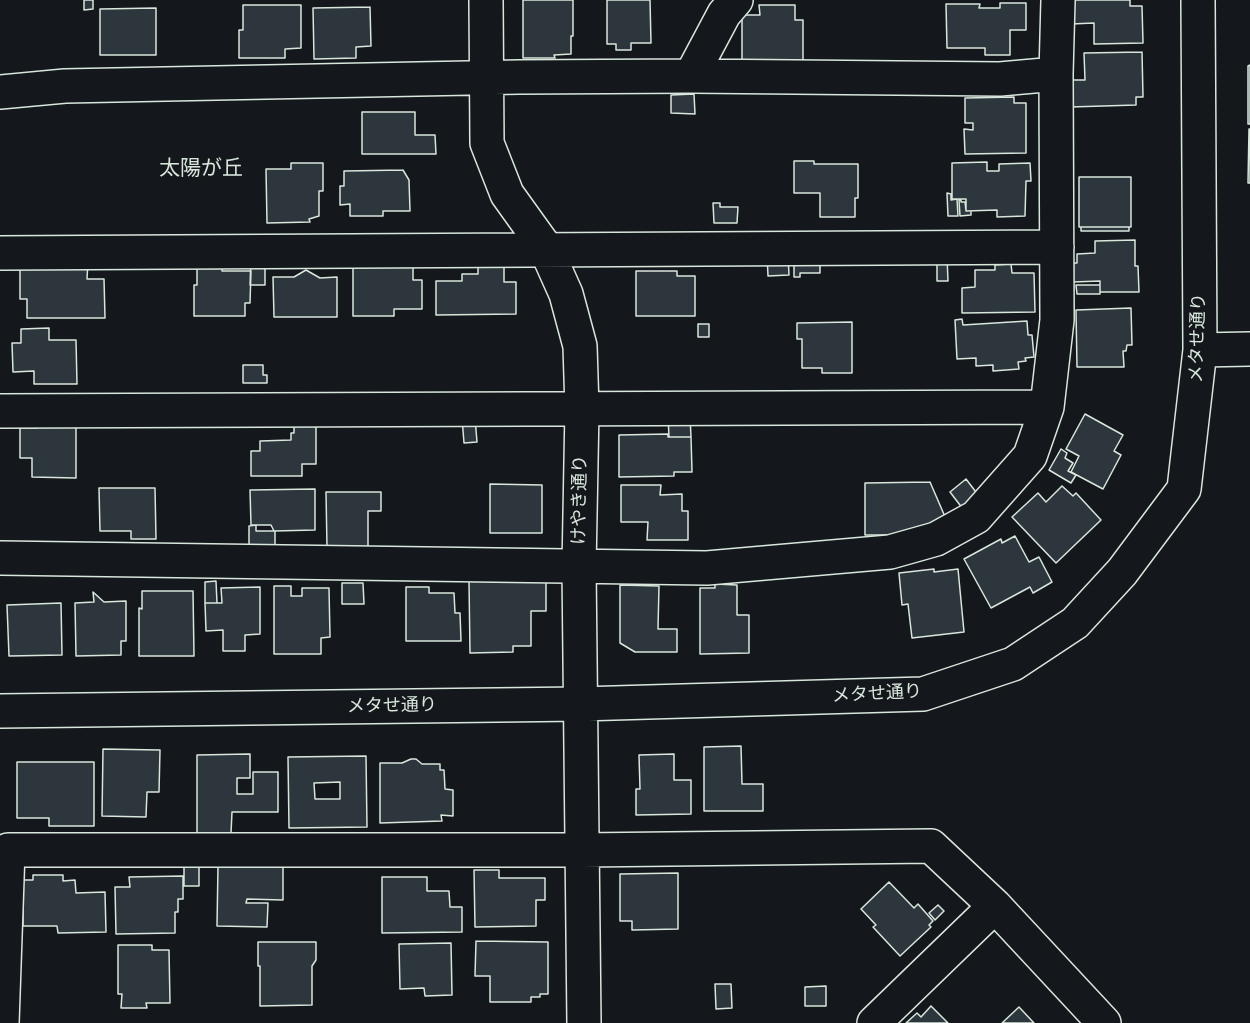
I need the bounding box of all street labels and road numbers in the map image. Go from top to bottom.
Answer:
street label: メタせ通り [1186,293,1210,383]
street label: けやき通り [568,455,592,545]
street label: メタせ通り [831,681,923,707]
street label: メタせ通り [347,694,437,718]

